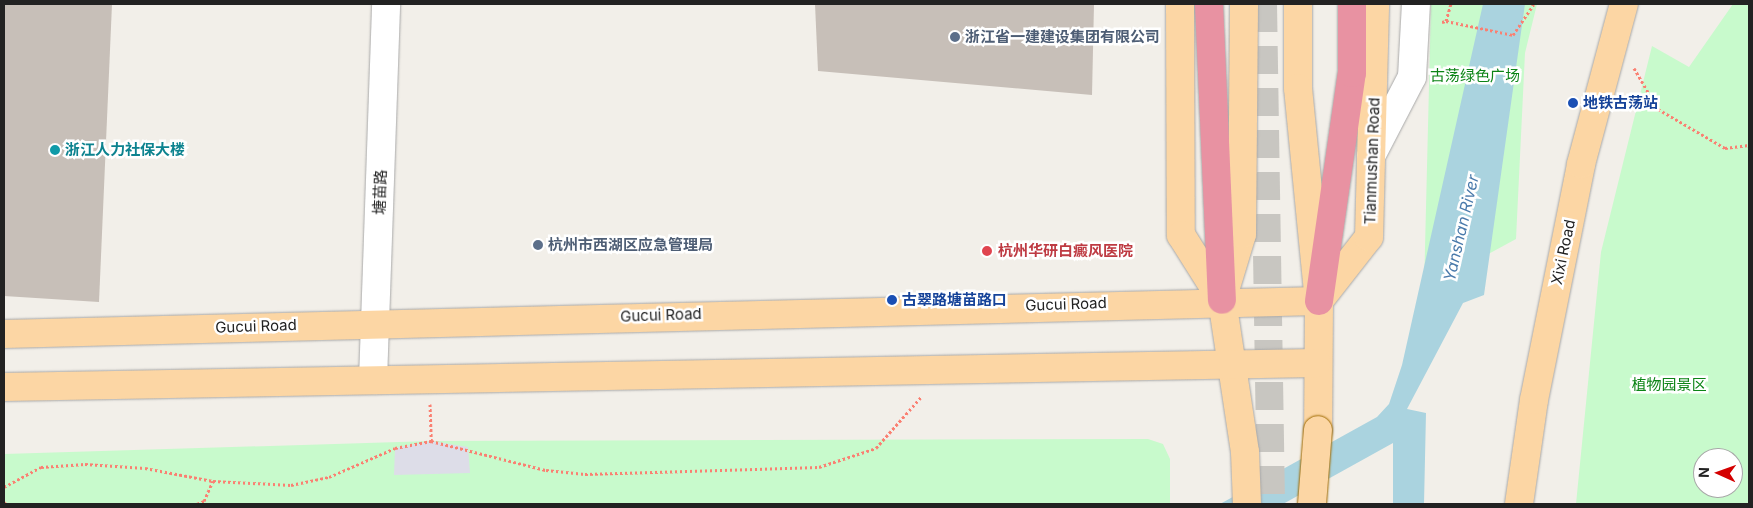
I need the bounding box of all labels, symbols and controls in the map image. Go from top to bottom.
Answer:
place label: 浙江省一建建设集团有限公司 [965,28,1160,46]
marker: 浙江省一建建设集团有限公司 [949,31,961,43]
park label: 古荡绿色广场 [1430,67,1520,85]
place label: 地铁古荡站 [1583,94,1658,112]
street label: Tianmushan Road [1361,97,1383,225]
marker: 地铁古荡站 [1567,97,1579,109]
place label: 浙江人力社保大楼 [65,141,185,159]
marker: 浙江人力社保大楼 [49,144,61,156]
street label: 塘苗路 [370,169,390,215]
water label: Yanshan River [1439,173,1483,283]
street label: Xixi Road [1547,218,1579,286]
place label: 杭州市西湖区应急管理局 [548,236,713,254]
marker: 杭州市西湖区应急管理局 [532,239,544,251]
place label: 杭州华研白癜风医院 [998,242,1133,260]
marker: 杭州华研白癜风医院 [980,244,994,258]
place label: 古翠路塘苗路口 [902,291,1007,309]
marker: 古翠路塘苗路口 [886,294,898,306]
street label: Gucui Road [1025,294,1107,314]
street label: Gucui Road [620,305,702,325]
street label: Gucui Road [215,316,297,336]
park label: 植物园景区 [1632,376,1706,394]
north arrow [1693,448,1743,498]
text: N [1695,467,1712,478]

